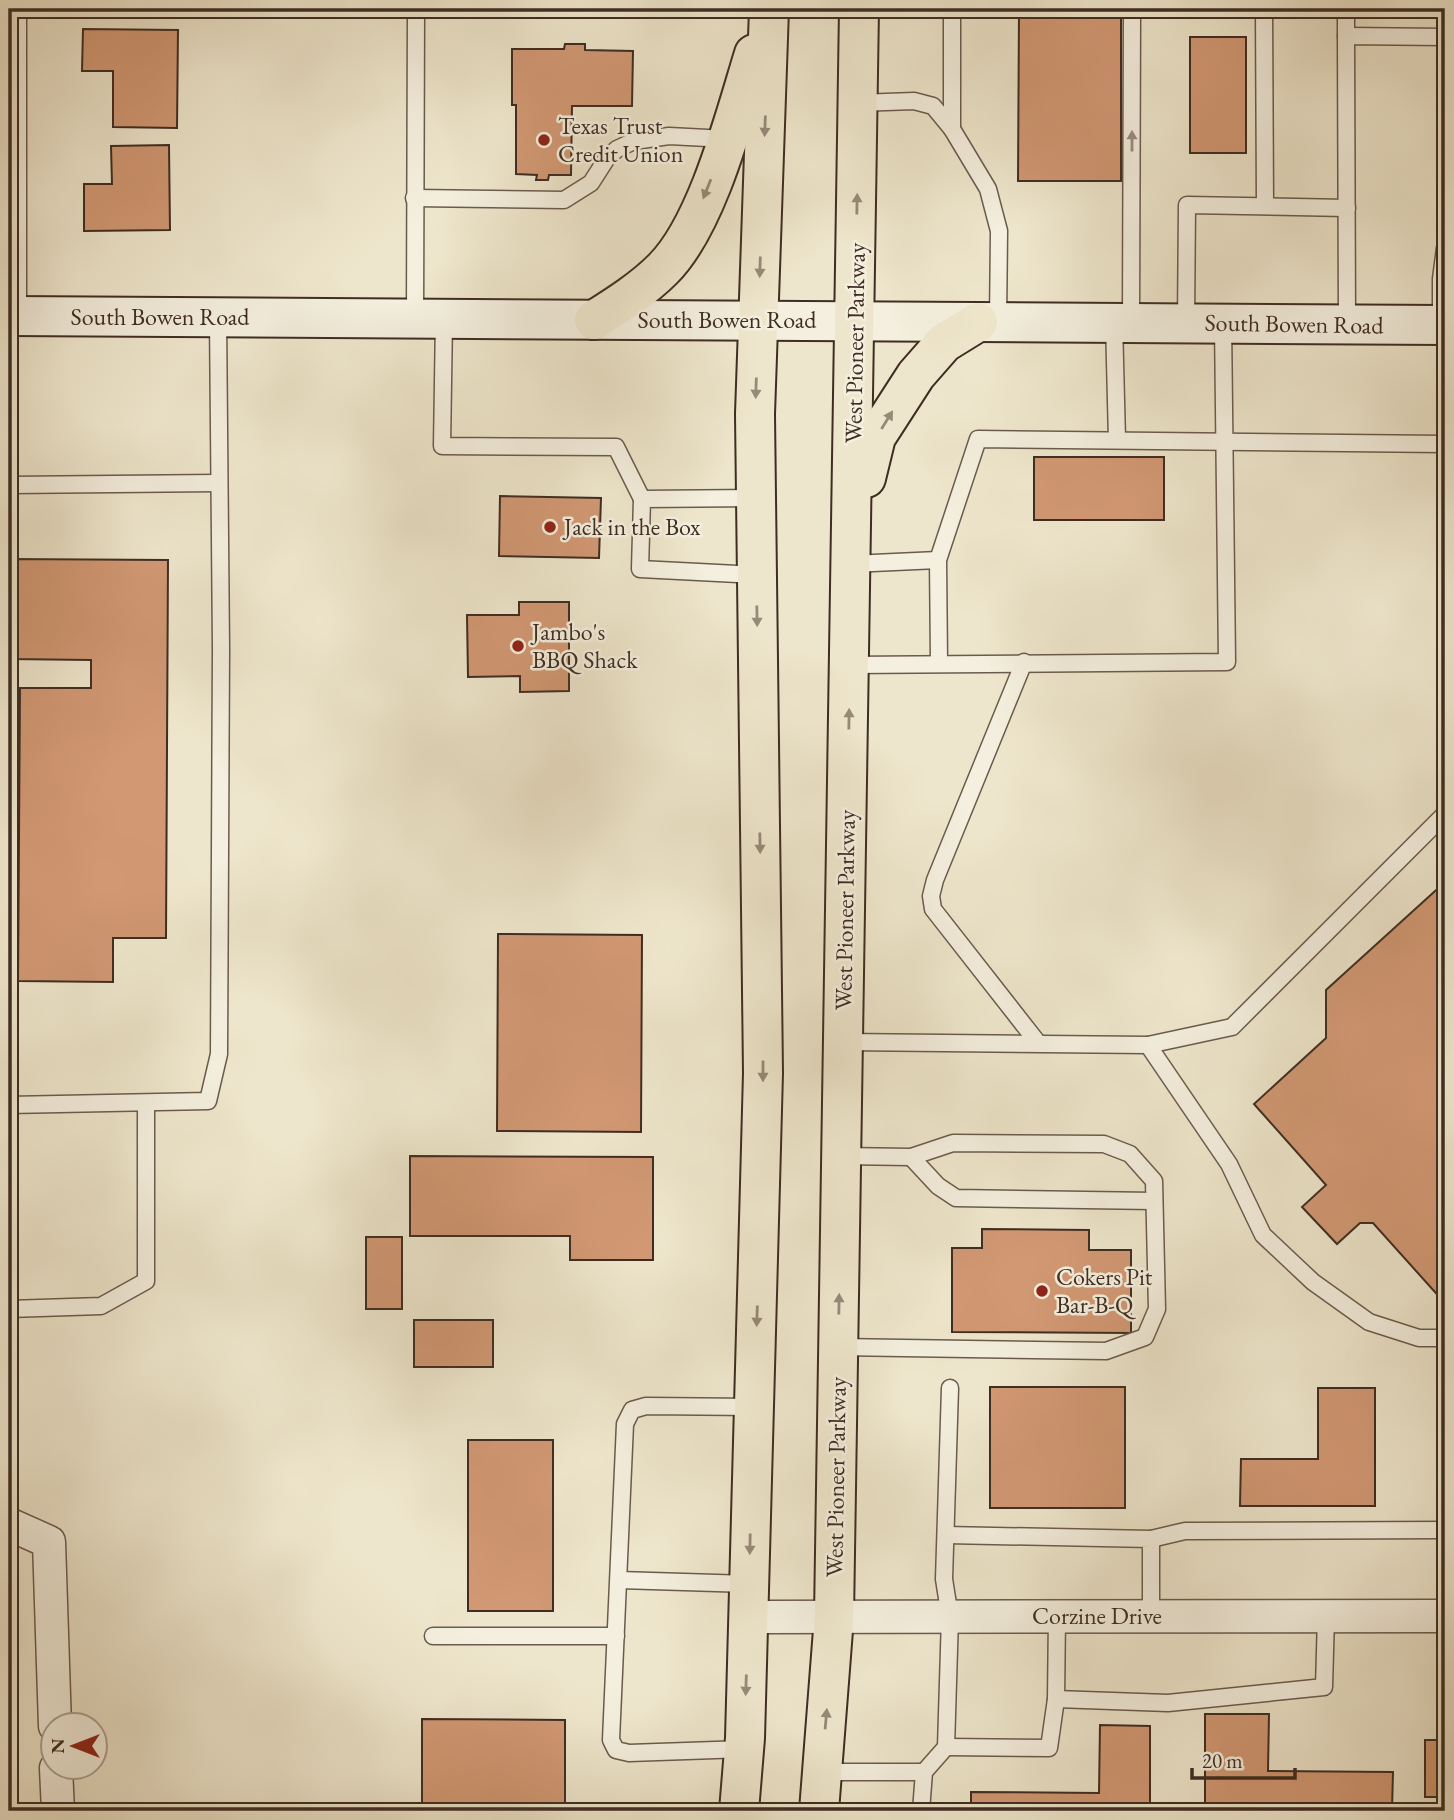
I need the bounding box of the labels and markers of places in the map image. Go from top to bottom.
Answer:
place label: Texas Trust Credit Union [558,110,684,169]
marker: Texas Trust Credit Union [536,132,552,148]
place label: Jack in the Box [562,511,701,542]
marker: Jack in the Box [542,519,558,535]
place label: Jambo's BBQ Shack [530,616,638,675]
marker: Jambo's BBQ Shack [510,638,526,654]
place label: Cokers Pit Bar-B-Q [1056,1261,1153,1320]
marker: Cokers Pit Bar-B-Q [1034,1283,1050,1299]

